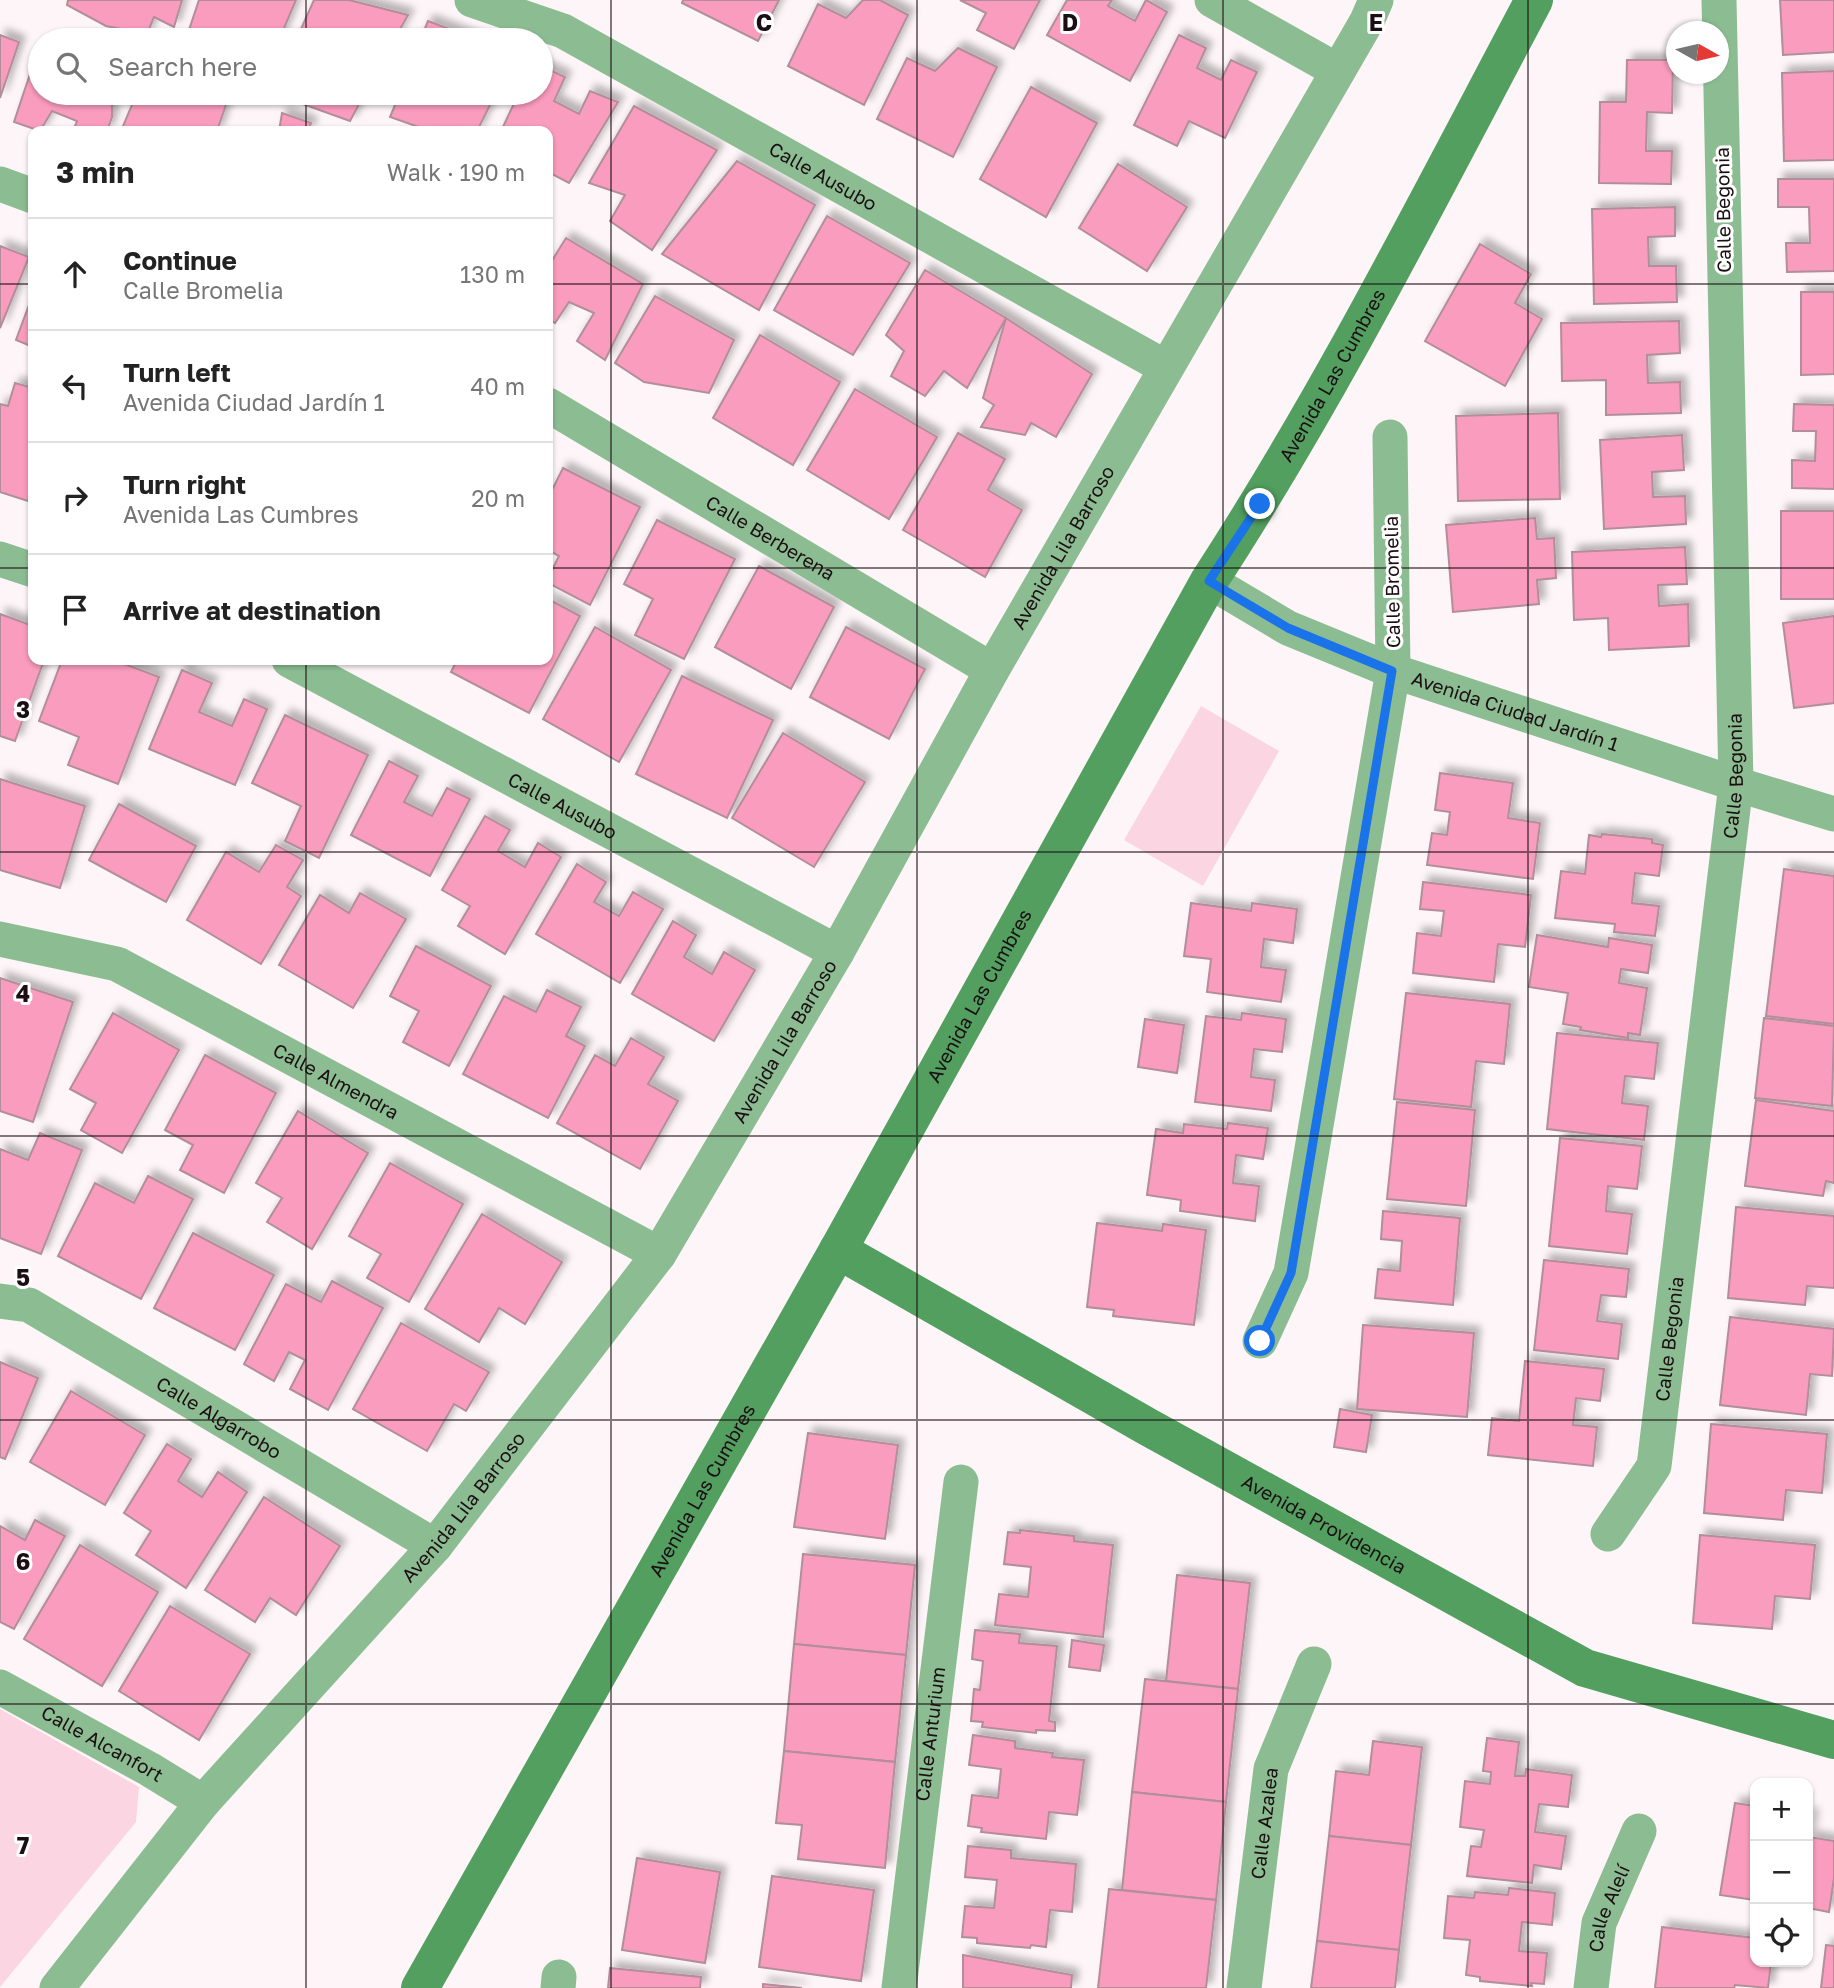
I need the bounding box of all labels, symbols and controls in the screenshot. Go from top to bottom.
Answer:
text: C [756,8,772,36]
text: D [1062,8,1078,36]
text: E [1369,8,1383,36]
north arrow [1666,21,1729,84]
search box [28,28,553,105]
icon: search [52,48,90,86]
text: Search here [108,51,257,82]
street label: Calle Ausubo [765,136,881,215]
street label: Calle Begonia [1710,147,1735,273]
text: 3 min [56,154,134,190]
text: Walk · 190 m [387,158,525,186]
text: Continue [123,245,237,276]
icon: ahead [56,255,94,293]
text: 130 m [460,260,525,288]
text: Calle Bromelia [123,276,283,304]
street label: Avenida Las Cumbres [1274,285,1390,466]
text: Turn left [123,357,231,388]
icon: left [56,367,94,405]
text: 40 m [471,372,525,400]
text: Avenida Ciudad Jardín 1 [123,388,385,416]
street label: Avenida Lila Barroso [1006,461,1119,633]
text: Turn right [123,469,246,500]
icon: right [56,479,94,517]
text: 20 m [471,484,525,512]
route end [1244,488,1275,519]
street label: Calle Berberena [702,490,839,585]
text: Avenida Las Cumbres [123,500,359,528]
street label: Calle Bromelia [1379,516,1404,648]
icon: arrive [56,591,94,629]
text: Arrive at destination [123,595,381,626]
street label: Avenida Ciudad Jardín 1 [1409,666,1622,756]
text: 3 [16,695,30,723]
street label: Calle Begonia [1718,713,1747,840]
street label: Calle Ausubo [504,767,621,844]
street label: Avenida Las Cumbres [921,905,1036,1086]
street label: Avenida Lila Barroso [727,955,841,1127]
text: 4 [16,979,30,1007]
street label: Calle Almendra [269,1038,403,1124]
text: 5 [16,1263,30,1291]
street label: Calle Begonia [1650,1275,1688,1403]
route start [1244,1325,1275,1356]
street label: Calle Algarrobo [152,1371,286,1463]
street label: Avenida Las Cumbres [643,1400,759,1580]
street label: Avenida Lila Barroso [396,1427,529,1586]
street label: Avenida Providencia [1238,1469,1410,1578]
text: 6 [16,1547,30,1575]
street label: Calle Anturium [910,1665,949,1803]
street label: Calle Alcanfort [38,1700,168,1786]
street label: Calle Azalea [1246,1766,1282,1880]
map controls [1750,1778,1813,1967]
button: + [1750,1778,1813,1841]
text: 7 [17,1831,29,1859]
button: − [1750,1841,1813,1904]
street label: Calle Alelí [1583,1859,1635,1954]
button: locate [1750,1904,1813,1967]

